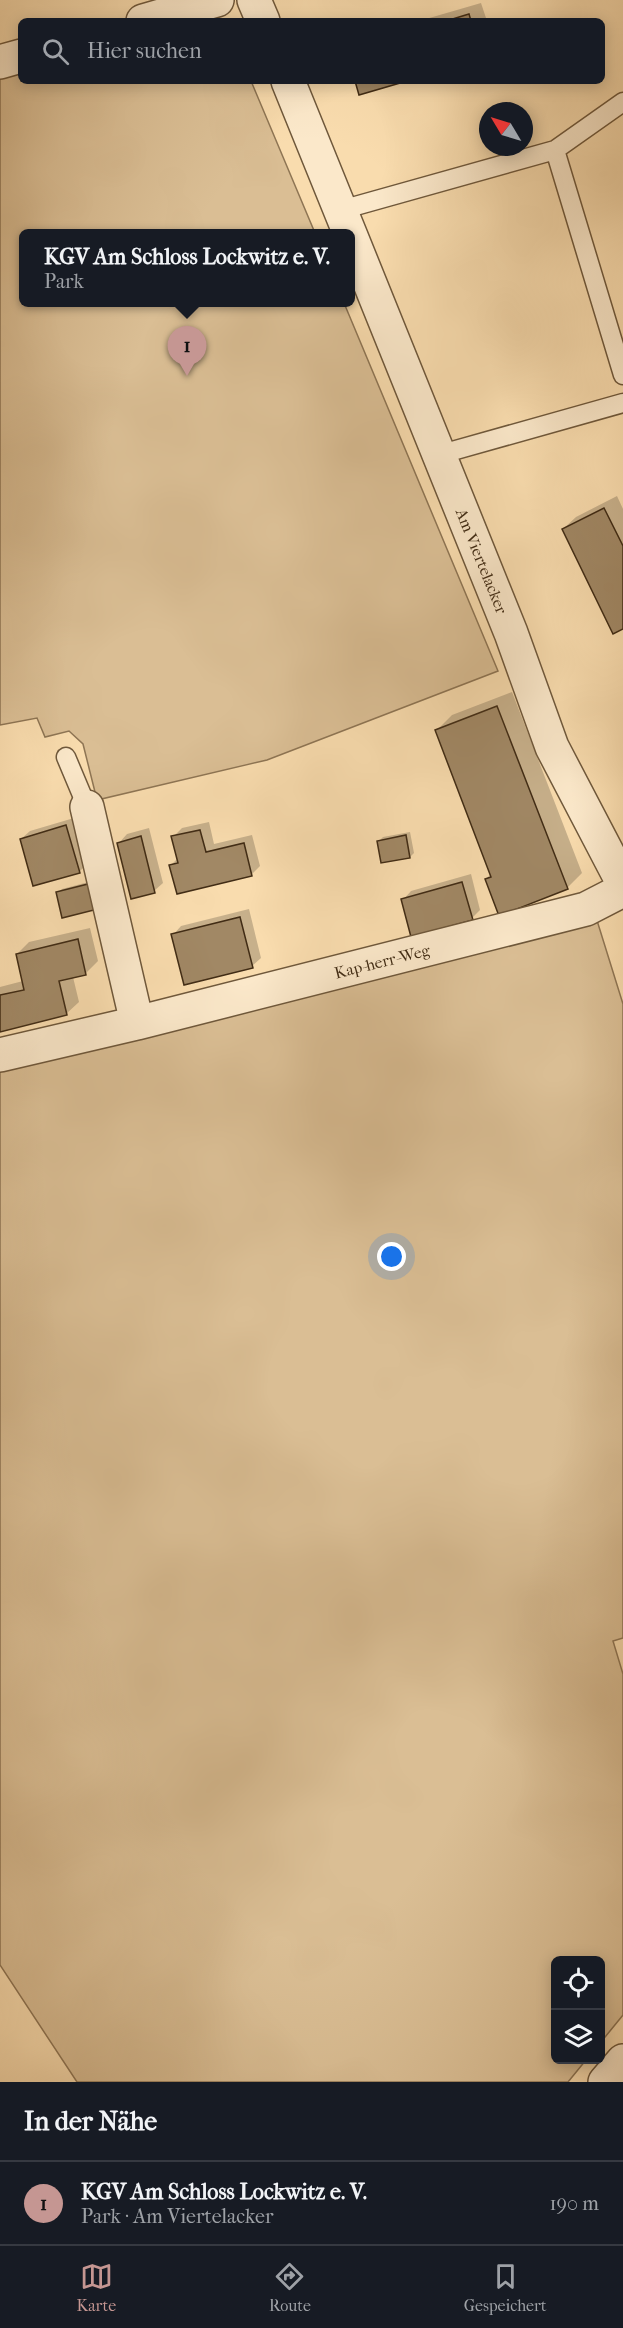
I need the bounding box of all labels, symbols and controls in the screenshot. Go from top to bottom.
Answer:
search box [18,18,605,84]
icon: search [39,35,72,68]
text: Hier suchen [87,38,202,64]
north arrow [479,102,533,156]
popup [19,229,355,307]
text: KGV Am Schloss Lockwitz e. V. [44,244,330,270]
text: Park [44,270,84,293]
pin: 1 [168,326,207,376]
street label: Am Viertelacker [451,505,511,617]
street label: Kap-herr-Weg [332,940,432,983]
your location [377,1242,406,1271]
map controls [551,1956,605,2064]
button: locate [551,1956,605,2010]
button: layers [551,2010,605,2064]
text: In der Nähe [24,2106,157,2137]
text: KGV Am Schloss Lockwitz e. V. [81,2179,367,2205]
text: 1 [40,2192,47,2215]
text: 190 m [549,2192,599,2215]
text: Park · Am Viertelacker [81,2205,273,2228]
tab: Karte [76,2260,116,2315]
tab: Route [269,2260,311,2315]
tab: Gespeichert [464,2260,547,2315]

